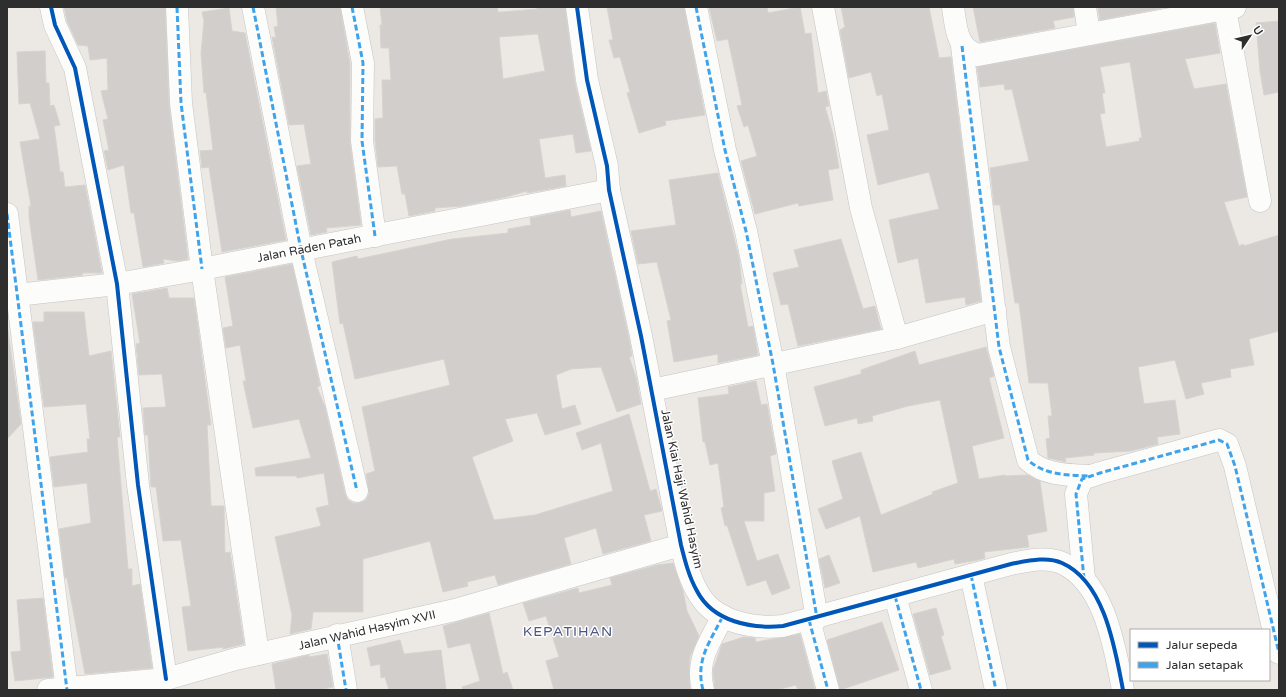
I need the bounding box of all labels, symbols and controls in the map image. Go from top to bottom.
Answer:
north arrow [1230,16,1270,56]
text: U [1250,23,1265,38]
street label: Jalan Raden Patah [256,231,362,265]
street label: Jalan Kiai Haji Wahid Hasyim [658,408,706,570]
street label: Jalan Wahid Hasyim XVII [297,607,437,653]
district label: KEPATIHAN [523,623,613,640]
legend [1130,629,1270,681]
text: Jalur sepeda [1166,638,1238,652]
text: Jalan setapak [1166,658,1244,672]

